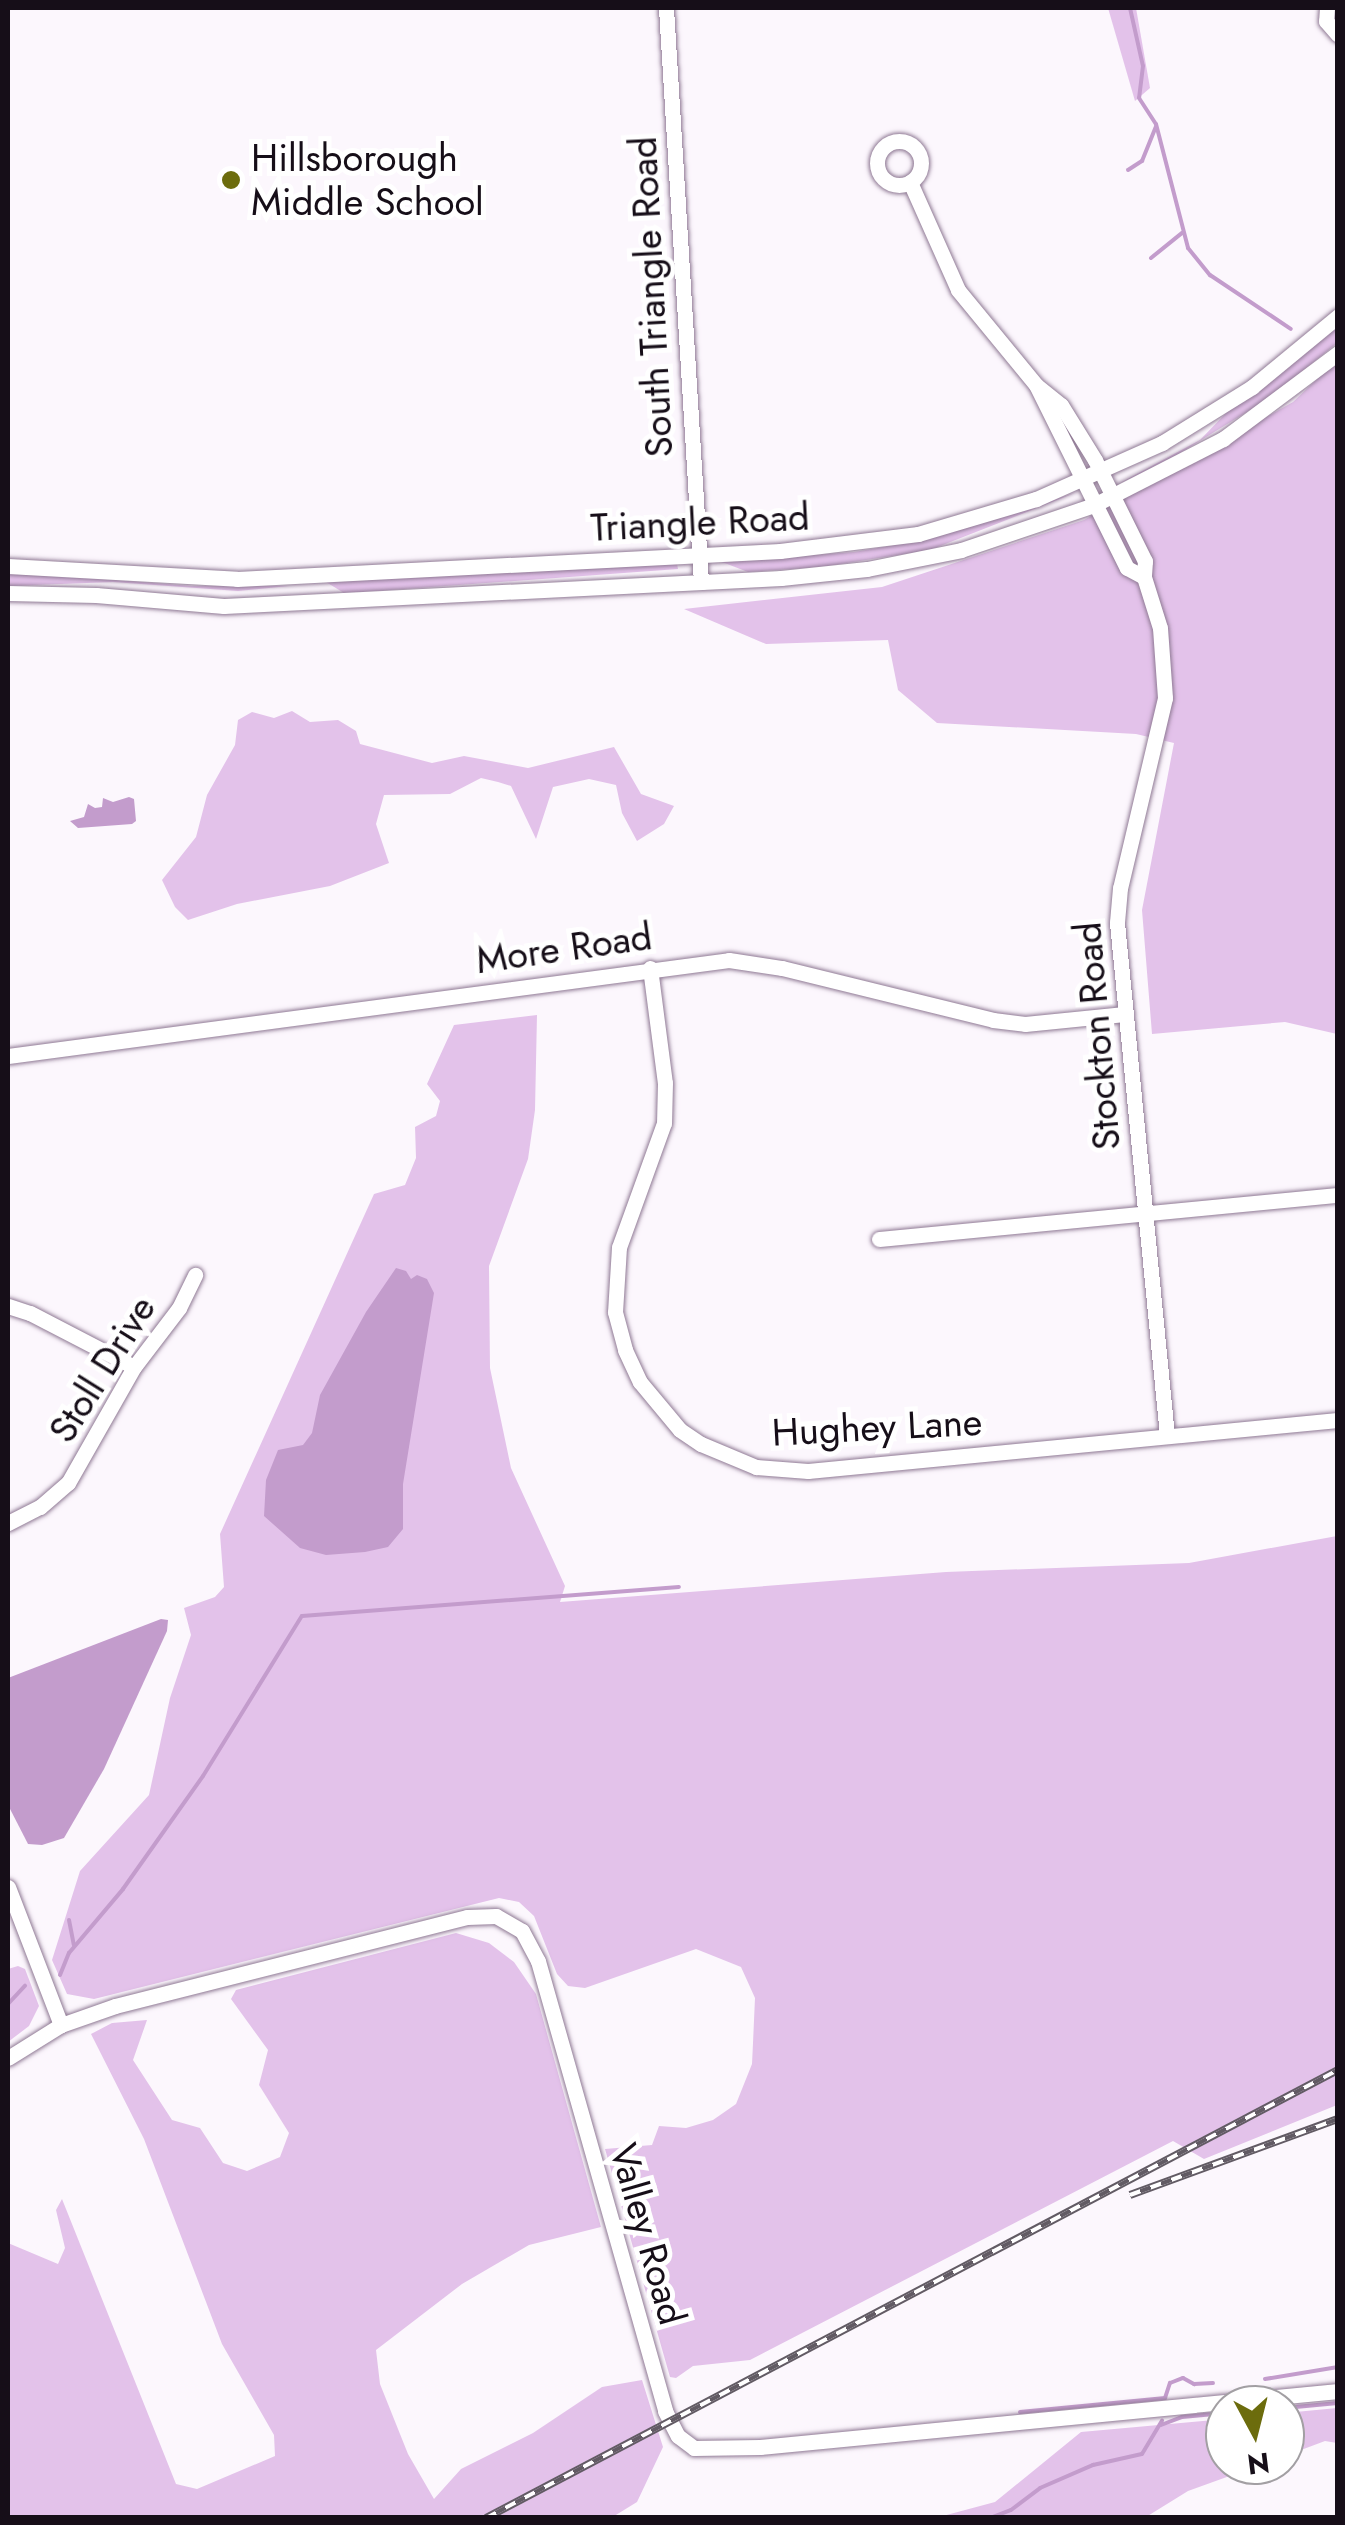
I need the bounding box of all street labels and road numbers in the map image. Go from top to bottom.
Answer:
street label: South Triangle Road [620,135,682,459]
street label: Triangle Road [589,493,811,551]
street label: More Road [473,913,655,983]
street label: Stockton Road [1064,920,1130,1152]
street label: Stoll Drive [39,1287,165,1451]
street label: Hughey Lane [771,1399,983,1455]
street label: Valley Road [600,2138,696,2330]

